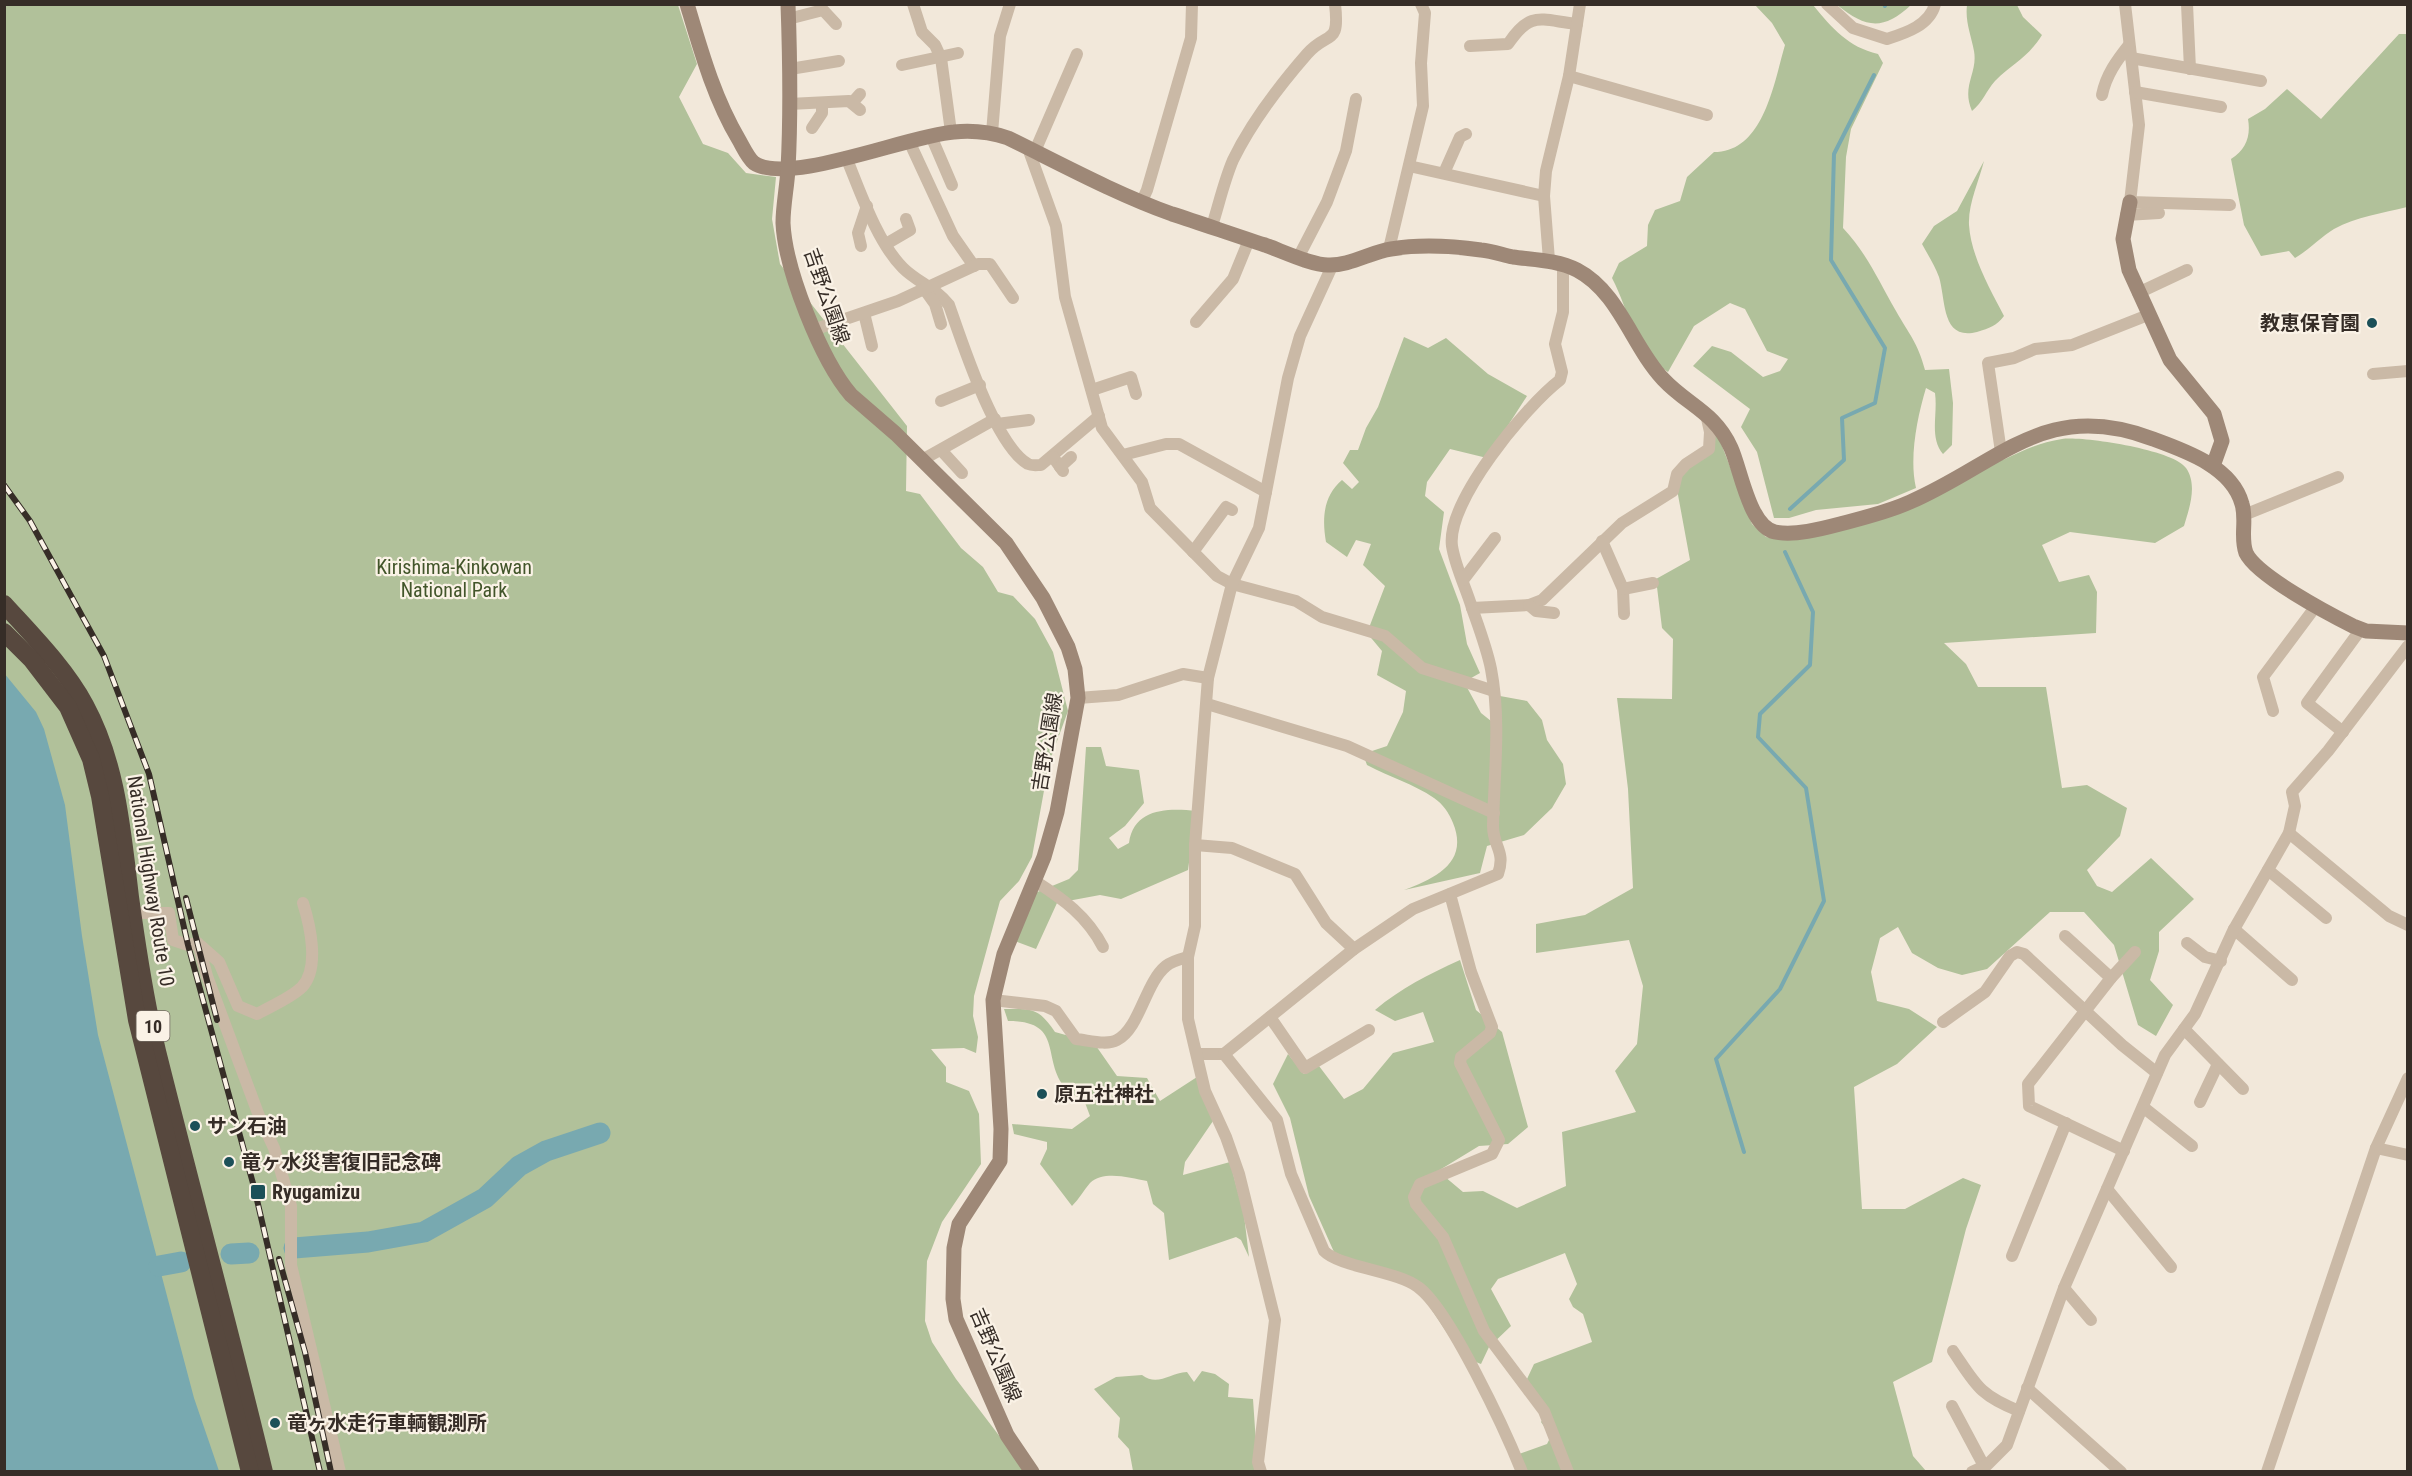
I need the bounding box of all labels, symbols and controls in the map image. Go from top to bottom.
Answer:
street label: 吉野公園線 [799,245,855,347]
place label: 教恵保育園 [2260,311,2360,335]
marker: 教恵保育園 [2365,316,2379,330]
park label: Kirishima-Kinkowan National Park [376,555,532,602]
street label: 吉野公園線 [1027,691,1067,793]
street label: National Highway Route 10 [123,774,179,988]
road number: 10 [136,1011,170,1041]
place label: 原五社神社 [1054,1082,1154,1106]
marker: 原五社神社 [1035,1087,1049,1101]
place label: サン石油 [207,1114,287,1138]
marker: サン石油 [188,1119,202,1133]
place label: 竜ヶ水災害復旧記念碑 [241,1150,441,1174]
marker: 竜ヶ水災害復旧記念碑 [222,1155,236,1169]
place label: Ryugamizu [272,1180,360,1204]
marker: Ryugamizu [249,1183,267,1201]
street label: 吉野公園線 [965,1304,1027,1406]
place label: 竜ヶ水走行車輌観測所 [287,1411,487,1435]
marker: 竜ヶ水走行車輌観測所 [268,1416,282,1430]

